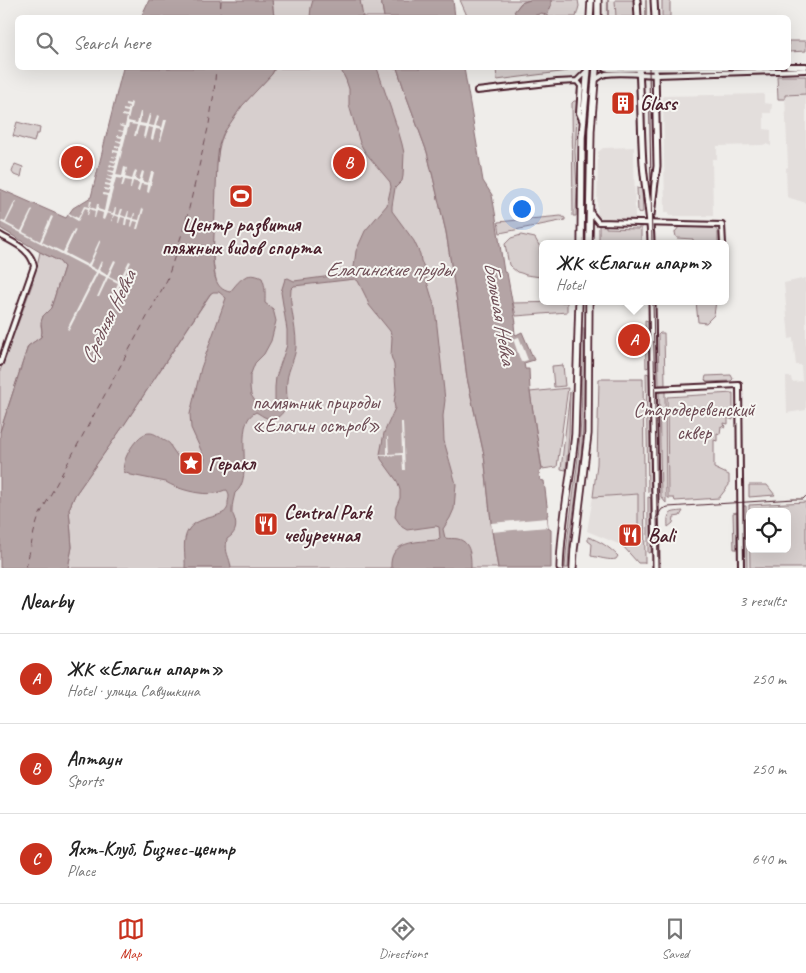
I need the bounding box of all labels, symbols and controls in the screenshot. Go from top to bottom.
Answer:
search box [15,15,791,70]
icon: search [33,29,61,57]
text: Search here [73,31,150,55]
building icon: Glass [610,90,636,116]
place label: Glass [640,91,679,116]
pin: C [61,143,93,181]
pin: B [333,144,365,182]
sports icon: Центр развития пляжных видов спорта [228,183,254,209]
your location [509,196,535,222]
place label: Центр развития пляжных видов спорта [161,212,323,260]
popup [539,240,729,305]
text: ЖК «Елагин апарт» [556,251,712,275]
water label: Елагинские пруды [325,256,457,282]
water label: Большая Невка [478,260,522,369]
water label: Средняя Невка [74,264,143,368]
text: Hotel [556,275,584,295]
pin: A [618,321,650,359]
park label: памятник природы «Елагин остров» [252,390,381,438]
park label: Стародеревенский сквер [633,397,756,445]
place icon: Геракл [178,450,204,476]
place label: Геракл [208,451,257,476]
place label: Central Park чебуречная [284,500,373,549]
map controls [746,508,791,553]
button: locate [746,508,791,553]
restaurant icon: Central Park чебуречная [253,511,279,537]
restaurant icon: Bali [617,522,643,548]
place label: Bali [648,523,678,548]
text: Nearby [20,588,73,614]
text: 3 results [739,591,786,611]
text: ЖК «Елагин апарт» [67,657,223,681]
text: A [32,669,40,689]
text: 250 m [752,669,786,689]
text: Hotel · улица Савушкина [67,681,200,701]
text: Аптаун [67,747,122,771]
text: B [32,759,40,779]
text: 250 m [752,759,786,779]
text: Sports [67,771,103,791]
text: Яхт-Клуб, Бизнес-центр [67,837,235,861]
text: C [32,849,40,869]
text: 640 m [752,849,786,869]
text: Place [67,861,95,881]
tab: Map [117,915,145,962]
tab: Directions [379,915,427,962]
tab: Saved [661,915,689,962]

